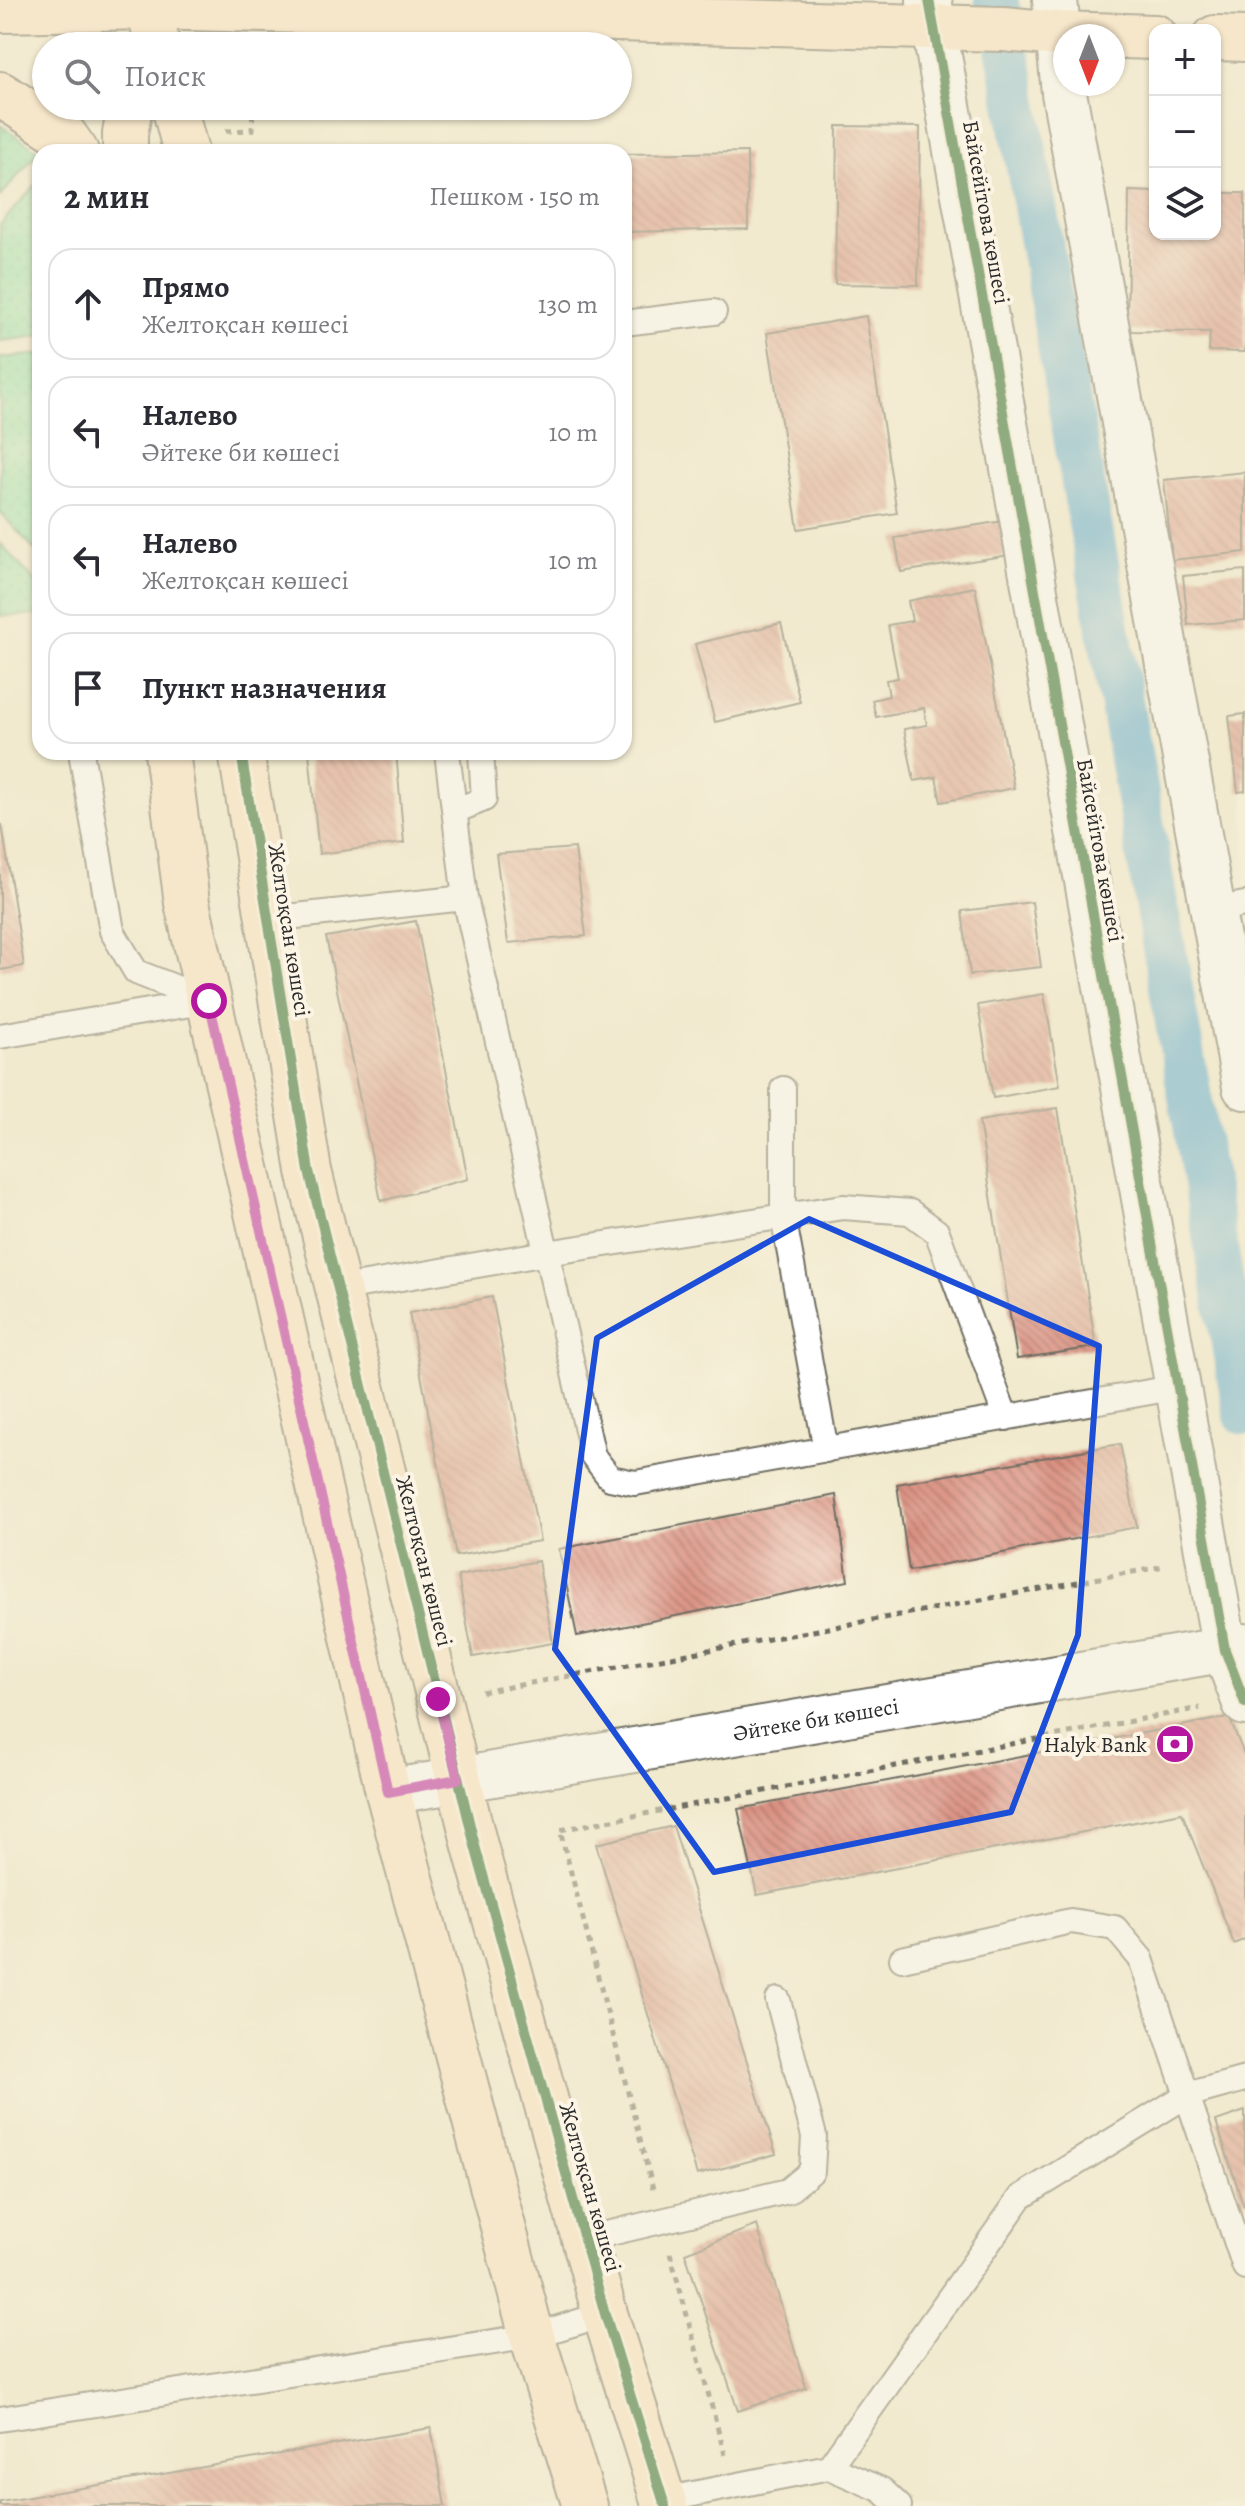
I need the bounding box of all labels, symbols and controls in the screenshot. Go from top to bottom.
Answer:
north arrow [1053,24,1125,96]
map controls [1149,24,1221,240]
button: + [1149,24,1221,96]
search box [32,32,632,120]
icon: search [60,54,104,98]
text: Поиск [124,56,206,96]
button: − [1149,96,1221,168]
street label: Байсейітова көшесі [955,118,1017,307]
button: layers [1149,168,1221,240]
text: 2 мин [64,173,150,220]
text: Пешком · 150 m [429,179,600,214]
text: Прямо [142,267,229,307]
icon: ahead [66,282,110,326]
text: 130 m [538,287,598,322]
text: Желтоқсан көшесі [142,307,349,342]
text: Налево [142,395,237,435]
icon: left [66,410,110,454]
text: 10 m [548,415,598,450]
text: Әйтеке би көшесі [142,435,340,470]
text: Налево [142,523,237,563]
icon: left [66,538,110,582]
text: 10 m [548,543,598,578]
text: Желтоқсан көшесі [142,563,349,598]
icon: arrive [66,666,110,710]
text: Пункт назначения [142,668,387,708]
street label: Байсейітова көшесі [1069,756,1131,945]
street label: Желтоқсан көшесі [261,841,318,1019]
route start [191,983,227,1019]
street label: Желтоқсан көшесі [388,1473,460,1650]
route end [420,1681,456,1717]
street label: Әйтеке би көшесі [731,1691,901,1749]
bank icon: Halyk Bank [1154,1723,1196,1765]
place label: Halyk Bank [1044,1730,1147,1760]
street label: Желтоқсан көшесі [552,2099,629,2275]

